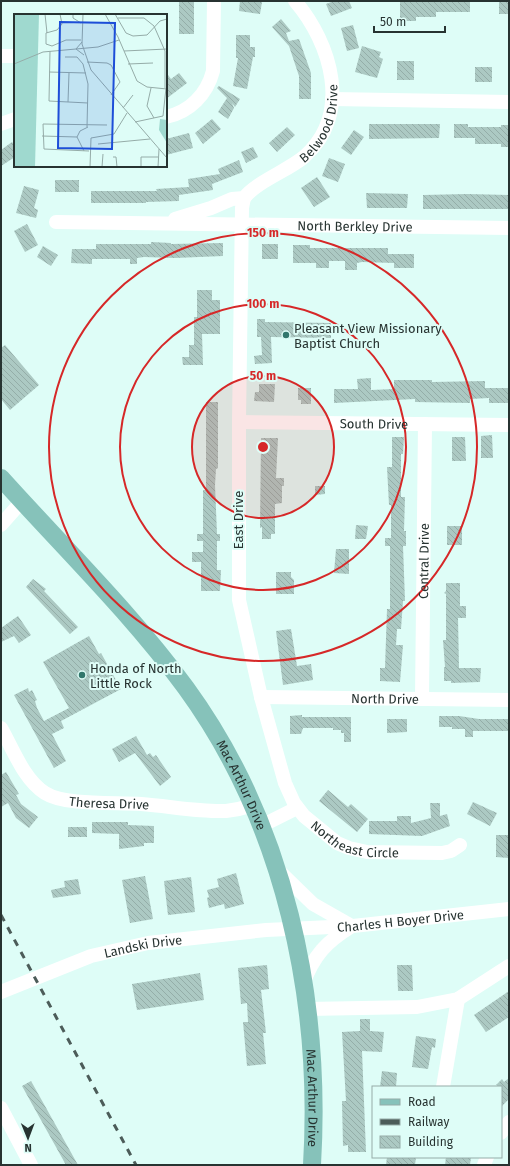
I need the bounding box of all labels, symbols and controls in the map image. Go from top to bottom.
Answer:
scale bar [374,8,445,34]
inset map [14,14,167,167]
text: 50 m [380,15,406,29]
street label: Belwood Drive [296,84,340,166]
street label: North Berkley Drive [297,218,413,235]
text: 150 m [247,226,279,240]
text: 100 m [247,297,279,311]
place label: Pleasant View Missionary Baptist Church [294,321,442,351]
marker: Pleasant View Missionary Baptist Church [281,330,291,340]
text: 50 m [250,369,276,383]
street label: South Drive [340,416,408,432]
centre of rings [256,440,270,454]
street label: East Drive [231,491,246,549]
street label: Central Drive [416,523,432,599]
place label: Honda of North Little Rock [90,661,182,691]
marker: Honda of North Little Rock [77,670,87,680]
street label: North Drive [351,691,419,707]
street label: Mac Arthur Drive [213,737,269,832]
street label: Theresa Drive [68,794,150,813]
street label: Northeast Circle [308,818,399,860]
street label: Charles H Boyer Drive [337,907,465,935]
street label: Landski Drive [103,932,183,961]
street label: Mac Arthur Drive [303,1048,321,1147]
legend [372,1086,502,1158]
text: Road [408,1095,436,1109]
text: Railway [408,1115,449,1129]
north arrow [8,1118,48,1158]
text: Building [408,1135,454,1149]
text: N [24,1141,32,1154]

